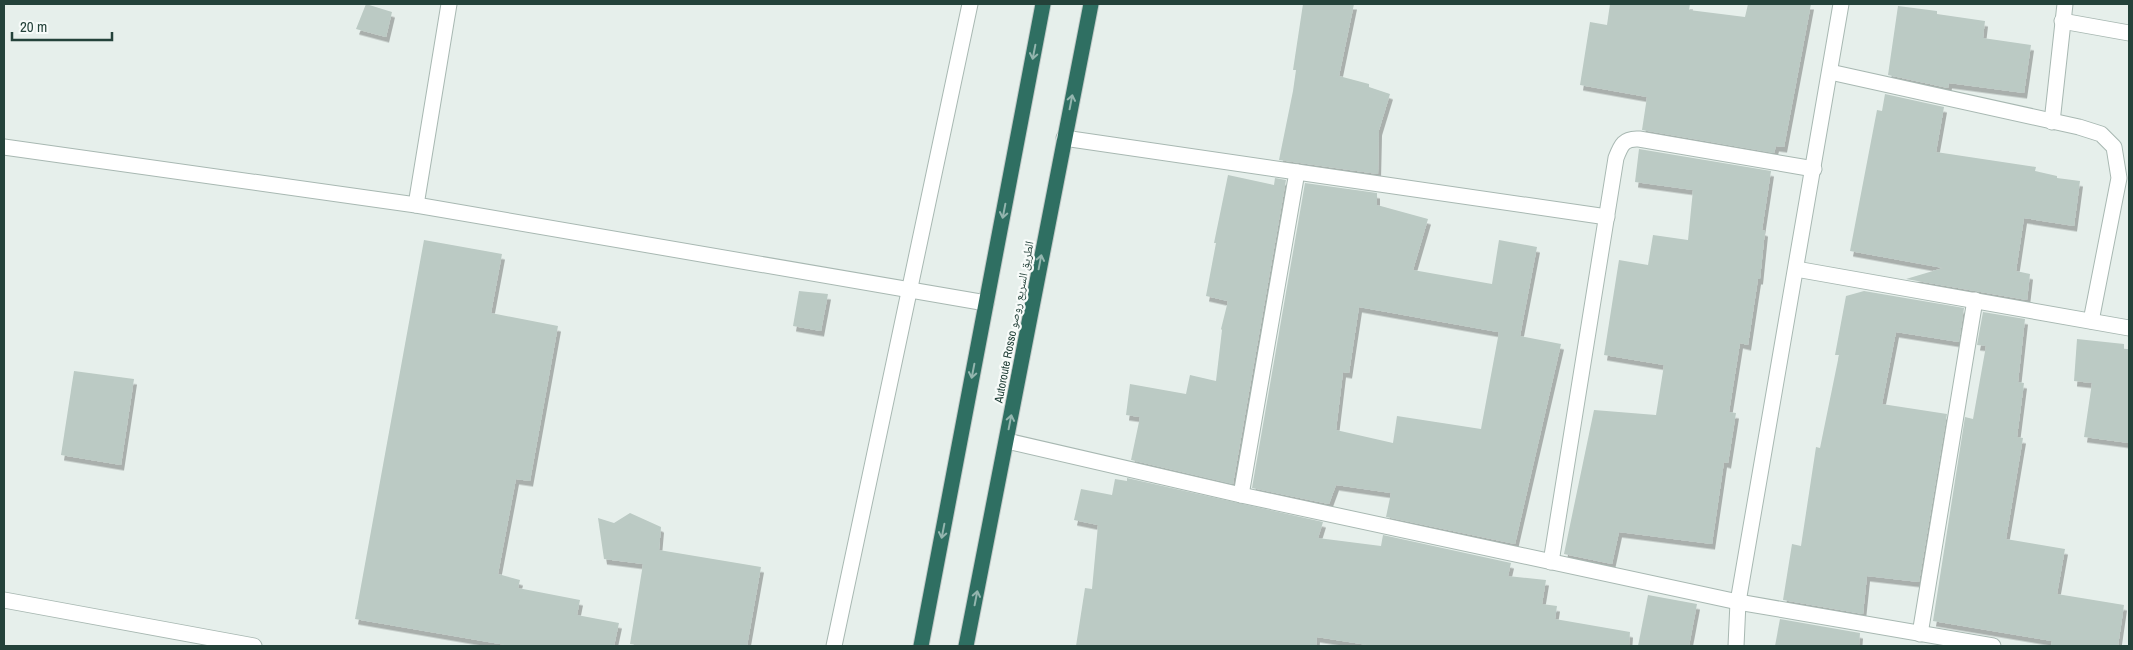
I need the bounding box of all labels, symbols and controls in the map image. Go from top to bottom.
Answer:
scale bar [12,10,112,42]
text: 20 m [20,16,47,37]
one-way arrow [1029,43,1039,59]
one-way arrow [1067,95,1076,111]
one-way arrow [999,203,1008,219]
street label: Autoroute Rosso الطريق السريع روصو [990,240,1038,405]
one-way arrow [1036,254,1046,270]
one-way arrow [968,363,978,379]
one-way arrow [1006,414,1016,430]
one-way arrow [937,522,947,538]
one-way arrow [971,591,981,607]

